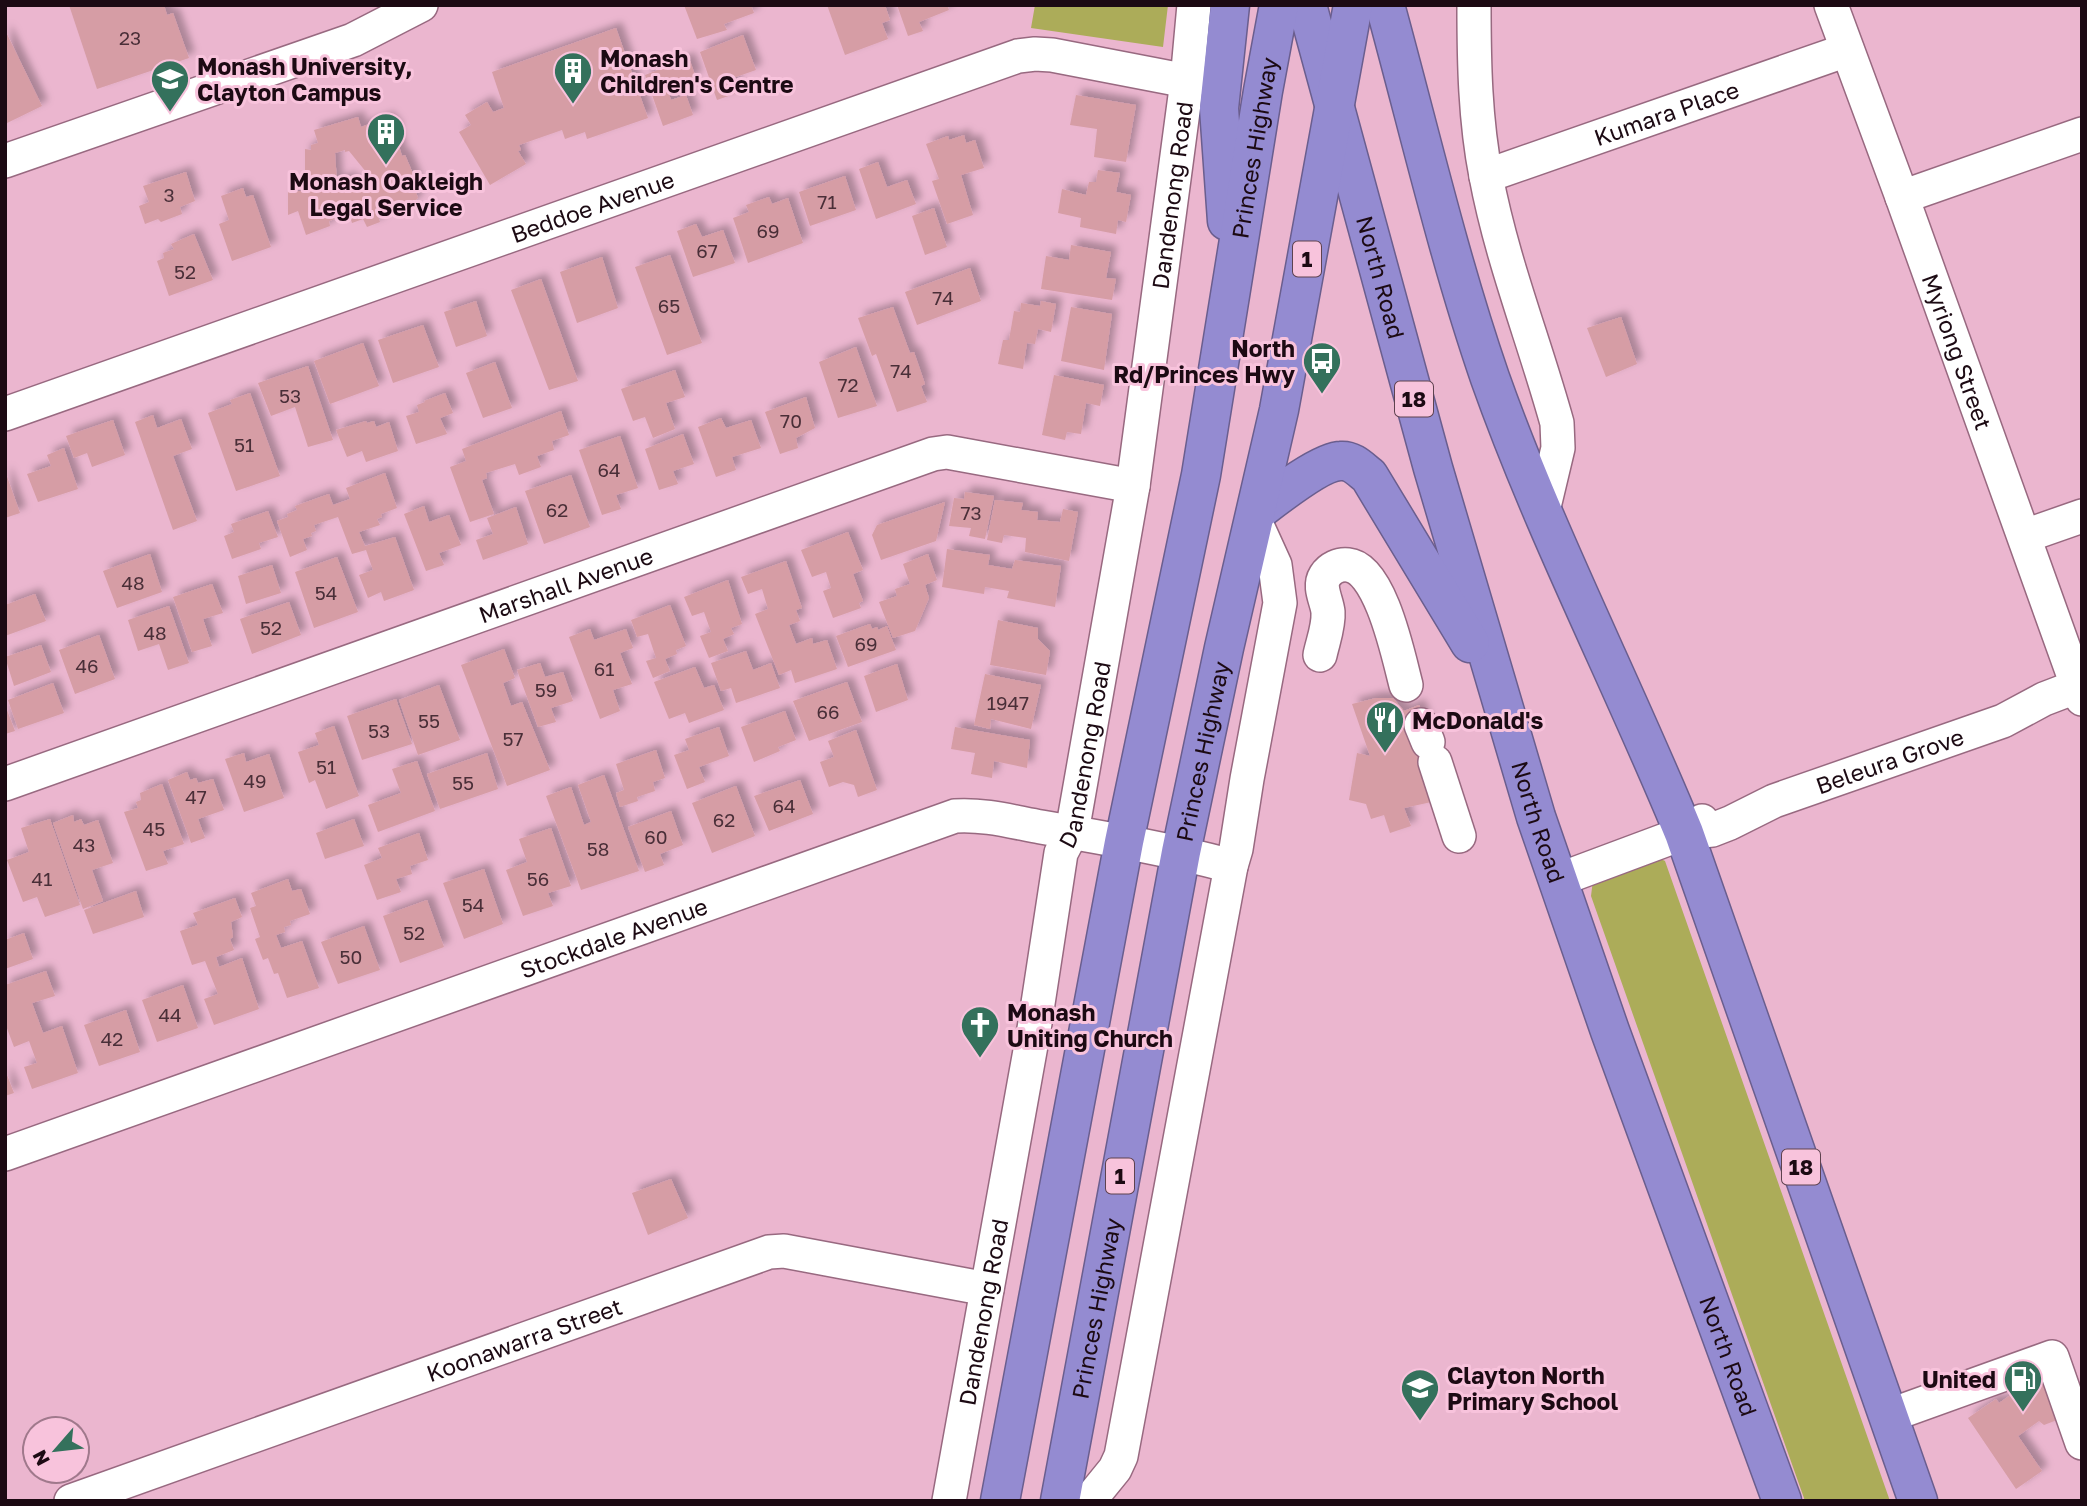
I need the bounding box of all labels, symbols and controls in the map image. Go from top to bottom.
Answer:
house number: 23 [119,26,141,49]
place label: Monash Children's Centre [600,44,794,98]
building icon: Monash Children's Centre [552,50,594,105]
place label: Monash University, Clayton Campus [197,52,413,106]
street label: Princes Highway [1225,55,1283,241]
school or university icon: Monash University, Clayton Campus [149,58,191,113]
street label: Kumara Place [1590,75,1742,151]
street label: Dandenong Road [1145,100,1198,291]
building icon: Monash Oakleigh Legal Service [365,111,407,166]
street label: Beddoe Avenue [507,165,678,248]
place label: Monash Oakleigh Legal Service [289,167,483,221]
house number: 3 [163,183,175,206]
house number: 71 [817,190,837,213]
street label: North Road [1351,213,1411,342]
house number: 69 [757,219,780,242]
house number: 67 [696,239,718,262]
road number: 1 [1293,242,1321,276]
house number: 52 [174,260,196,283]
street label: Myriong Street [1917,270,1998,433]
house number: 74 [932,286,954,309]
house number: 65 [658,294,680,317]
place label: North Rd/Princes Hwy [1113,334,1295,388]
bus stop icon: North Rd/Princes Hwy [1301,340,1343,395]
house number: 74 [890,359,912,382]
house number: 72 [837,373,859,396]
road number: 18 [1395,382,1433,416]
house number: 53 [279,384,301,407]
house number: 70 [780,409,802,432]
house number: 51 [234,433,254,456]
house number: 64 [597,458,621,481]
house number: 62 [546,498,568,521]
house number: 73 [960,501,982,524]
street label: Marshall Avenue [475,541,656,628]
house number: 48 [121,571,145,594]
house number: 54 [315,581,337,604]
house number: 52 [260,616,282,639]
house number: 48 [143,621,167,644]
house number: 69 [855,632,878,655]
house number: 46 [75,654,99,677]
house number: 61 [594,657,614,680]
street label: Dandenong Road [1052,659,1116,853]
street label: Princes Highway [1170,659,1235,844]
house number: 59 [535,678,557,701]
house number: 1947 [987,691,1029,714]
restaurant icon: McDonald's [1364,699,1406,754]
house number: 66 [817,700,840,723]
place label: McDonald's [1412,706,1543,734]
house number: 55 [418,709,440,732]
house number: 53 [368,719,390,742]
street label: Beleura Grove [1812,722,1967,799]
house number: 57 [502,727,524,750]
house number: 51 [316,755,336,778]
street label: North Road [1506,758,1572,886]
house number: 49 [243,769,267,792]
house number: 55 [452,771,474,794]
house number: 47 [185,785,207,808]
house number: 64 [772,794,796,817]
house number: 62 [713,808,735,831]
house number: 45 [143,817,165,840]
house number: 60 [644,825,668,848]
house number: 43 [73,833,95,856]
house number: 58 [587,837,609,860]
house number: 41 [32,867,52,890]
house number: 56 [527,867,549,890]
street label: Stockdale Avenue [516,891,711,984]
house number: 54 [462,893,484,916]
house number: 52 [403,921,425,944]
house number: 50 [340,945,362,968]
place label: Monash Uniting Church [1007,998,1173,1052]
house number: 44 [158,1003,182,1026]
church icon: Monash Uniting Church [959,1004,1001,1059]
house number: 42 [101,1027,123,1050]
road number: 18 [1782,1150,1820,1184]
road number: 1 [1106,1158,1134,1194]
street label: Princes Highway [1065,1215,1127,1401]
street label: Dandenong Road [952,1216,1014,1408]
street label: Koonawarra Street [422,1292,626,1387]
street label: North Road [1694,1292,1764,1420]
fuel station icon: United [2002,1358,2044,1413]
place label: Clayton North Primary School [1447,1361,1618,1415]
place label: United [1922,1365,1996,1393]
school or university icon: Clayton North Primary School [1399,1367,1441,1422]
north arrow [21,1415,91,1485]
text: N [27,1446,54,1470]

